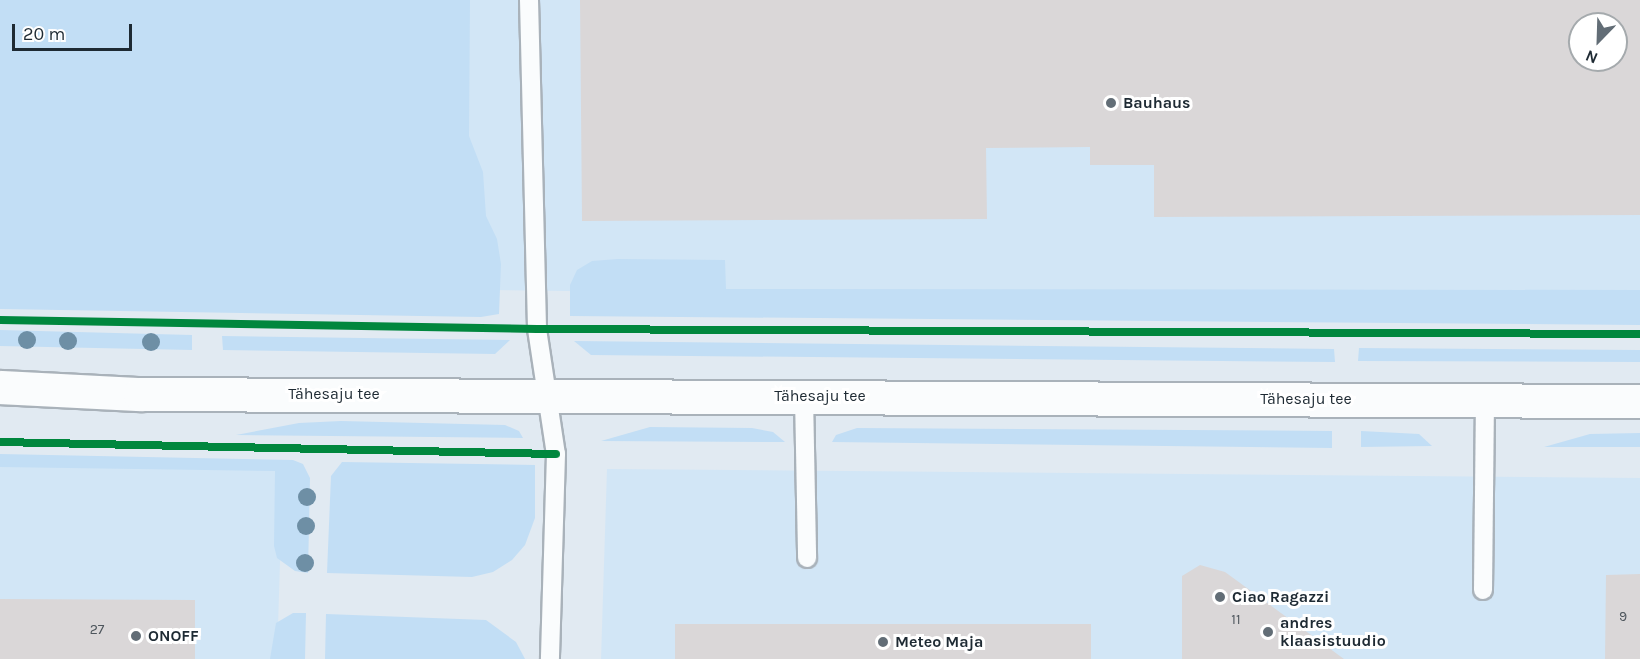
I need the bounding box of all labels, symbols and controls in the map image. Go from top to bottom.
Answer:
scale bar [15,12,135,50]
north arrow [1568,12,1628,72]
text: 20 m [23,23,65,45]
text: N [1583,46,1601,68]
place label: Bauhaus [1123,93,1191,113]
marker: Bauhaus [1104,96,1118,110]
street label: Tähesaju tee [288,384,380,404]
street label: Tähesaju tee [774,386,866,406]
street label: Tähesaju tee [1260,389,1352,409]
place label: Ciao Ragazzi [1232,587,1329,607]
marker: Ciao Ragazzi [1213,590,1227,604]
house number: 9 [1619,609,1627,625]
house number: 11 [1231,612,1241,628]
place label: andres klaasistuudio [1280,613,1386,651]
house number: 27 [90,622,104,638]
marker: andres klaasistuudio [1261,625,1275,639]
place label: ONOFF [148,626,199,646]
marker: ONOFF [129,629,143,643]
place label: Meteo Maja [895,632,983,652]
marker: Meteo Maja [876,635,890,649]

